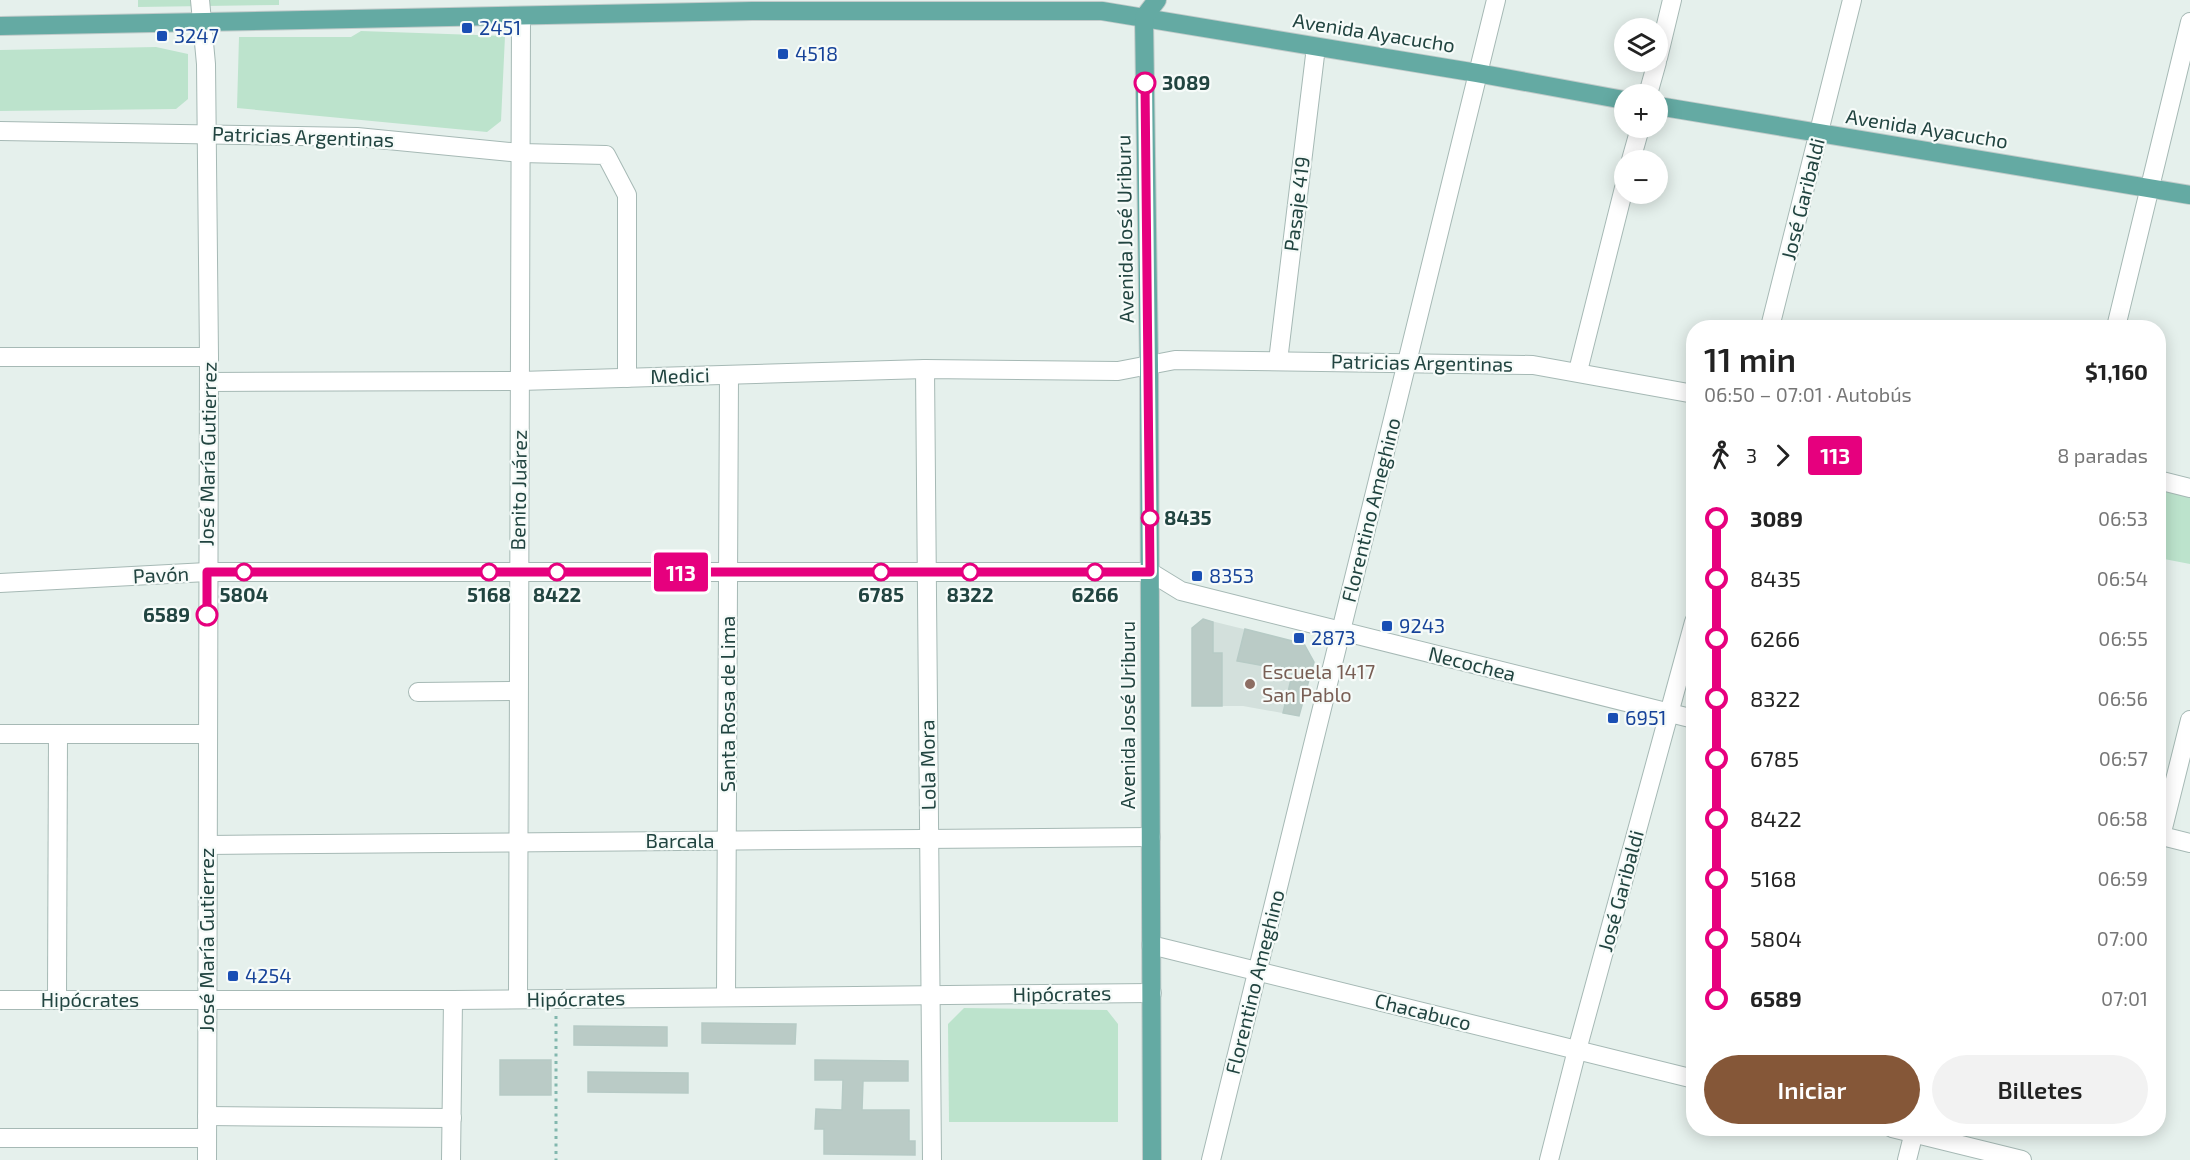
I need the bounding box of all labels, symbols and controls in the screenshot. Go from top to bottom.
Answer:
street label: Avenida Ayacucho [1291,7,1457,57]
place label: 2451 [479,15,521,39]
map controls [1614,18,1668,204]
button: layers [1614,18,1668,72]
marker: 2451 [460,21,474,35]
place label: 3247 [174,23,219,47]
marker: 3247 [155,29,169,43]
place label: 4518 [795,41,838,65]
marker: 4518 [776,47,790,61]
place label: 3089 [1162,70,1210,94]
marker: 3089 [1134,72,1156,94]
button: + [1614,84,1668,138]
street label: Avenida Ayacucho [1844,103,2010,153]
street label: Patricias Argentinas [212,121,395,151]
street label: Avenida José Uriburu [1110,135,1138,323]
street label: José Garibaldi [1775,135,1829,262]
button: − [1614,150,1668,204]
street label: Pasaje 419 [1278,155,1314,253]
text: 11 min [1704,339,1796,379]
street label: Patricias Argentinas [1331,348,1513,376]
text: $1,160 [2085,358,2148,384]
street label: José María Gutierrez [193,362,221,546]
street label: Medici [650,362,710,388]
text: 06:50 – 07:01 · Autobús [1704,382,1912,406]
street label: Florentino Ameghino [1336,415,1405,604]
street label: Benito Juárez [505,429,531,551]
icon: walk [1704,439,1737,472]
icon: forward [1766,439,1799,472]
text: 3 [1746,443,1757,467]
text: 113 [1820,443,1850,468]
text: 8 paradas [2057,443,2148,467]
place label: 8435 [1164,505,1212,529]
text: 3089 [1750,505,1803,531]
text: 06:53 [2098,506,2148,530]
marker: 8435 [1141,509,1159,527]
line badge: 113 [646,552,716,592]
text: 113 [666,560,696,585]
street label: Pavón [132,561,190,587]
marker: 5804 [235,563,253,581]
marker: 5168 [480,563,498,581]
marker: 8422 [548,563,566,581]
marker: 6785 [872,563,890,581]
marker: 8322 [961,563,979,581]
marker: 6266 [1086,563,1104,581]
place label: 8353 [1209,563,1254,587]
text: 8435 [1750,565,1801,591]
text: 06:54 [2097,566,2148,590]
marker: 8353 [1190,569,1204,583]
place label: 5804 [220,582,269,606]
place label: 5168 [467,582,511,606]
place label: 8422 [533,582,581,606]
place label: 6785 [858,582,904,606]
place label: 8322 [946,582,994,606]
place label: 6266 [1071,582,1119,606]
place label: 6589 [143,602,190,626]
marker: 6589 [196,604,218,626]
place label: 9243 [1399,613,1445,637]
street label: Santa Rosa de Lima [715,616,739,792]
marker: 9243 [1380,619,1394,633]
street label: Avenida José Uriburu [1115,621,1139,809]
place label: 2873 [1311,625,1356,649]
text: 6266 [1750,625,1800,651]
text: 06:55 [2098,626,2148,650]
marker: 2873 [1292,631,1306,645]
street label: Necochea [1426,641,1518,685]
place label: Escuela 1417 San Pablo [1262,659,1375,706]
marker: Escuela 1417 San Pablo [1243,677,1257,691]
text: 8322 [1750,685,1800,711]
text: 06:56 [2098,686,2148,710]
place label: 6951 [1625,705,1667,729]
marker: 6951 [1606,711,1620,725]
street label: Lola Mora [914,719,940,811]
text: 6785 [1750,745,1799,771]
text: 06:57 [2099,746,2148,770]
text: 8422 [1750,805,1802,831]
text: 06:58 [2097,806,2148,830]
street label: José Garibaldi [1592,827,1648,954]
street label: Barcala [646,828,714,852]
street label: José María Gutierrez [194,848,218,1032]
text: 5168 [1750,865,1797,891]
text: 06:59 [2098,866,2148,890]
street label: Florentino Ameghino [1220,887,1289,1076]
text: 5804 [1750,925,1802,951]
text: 07:00 [2097,926,2148,950]
place label: 4254 [245,963,292,987]
marker: 4254 [226,969,240,983]
street label: Hipócrates [1012,980,1111,1006]
street label: Hipócrates [526,985,625,1011]
text: 6589 [1750,985,1802,1011]
text: 07:01 [2101,986,2148,1010]
street label: Hipócrates [41,987,139,1011]
street label: Chacabuco [1373,987,1474,1035]
button: Iniciar [1704,1055,1920,1124]
button: Billetes [1932,1055,2148,1124]

